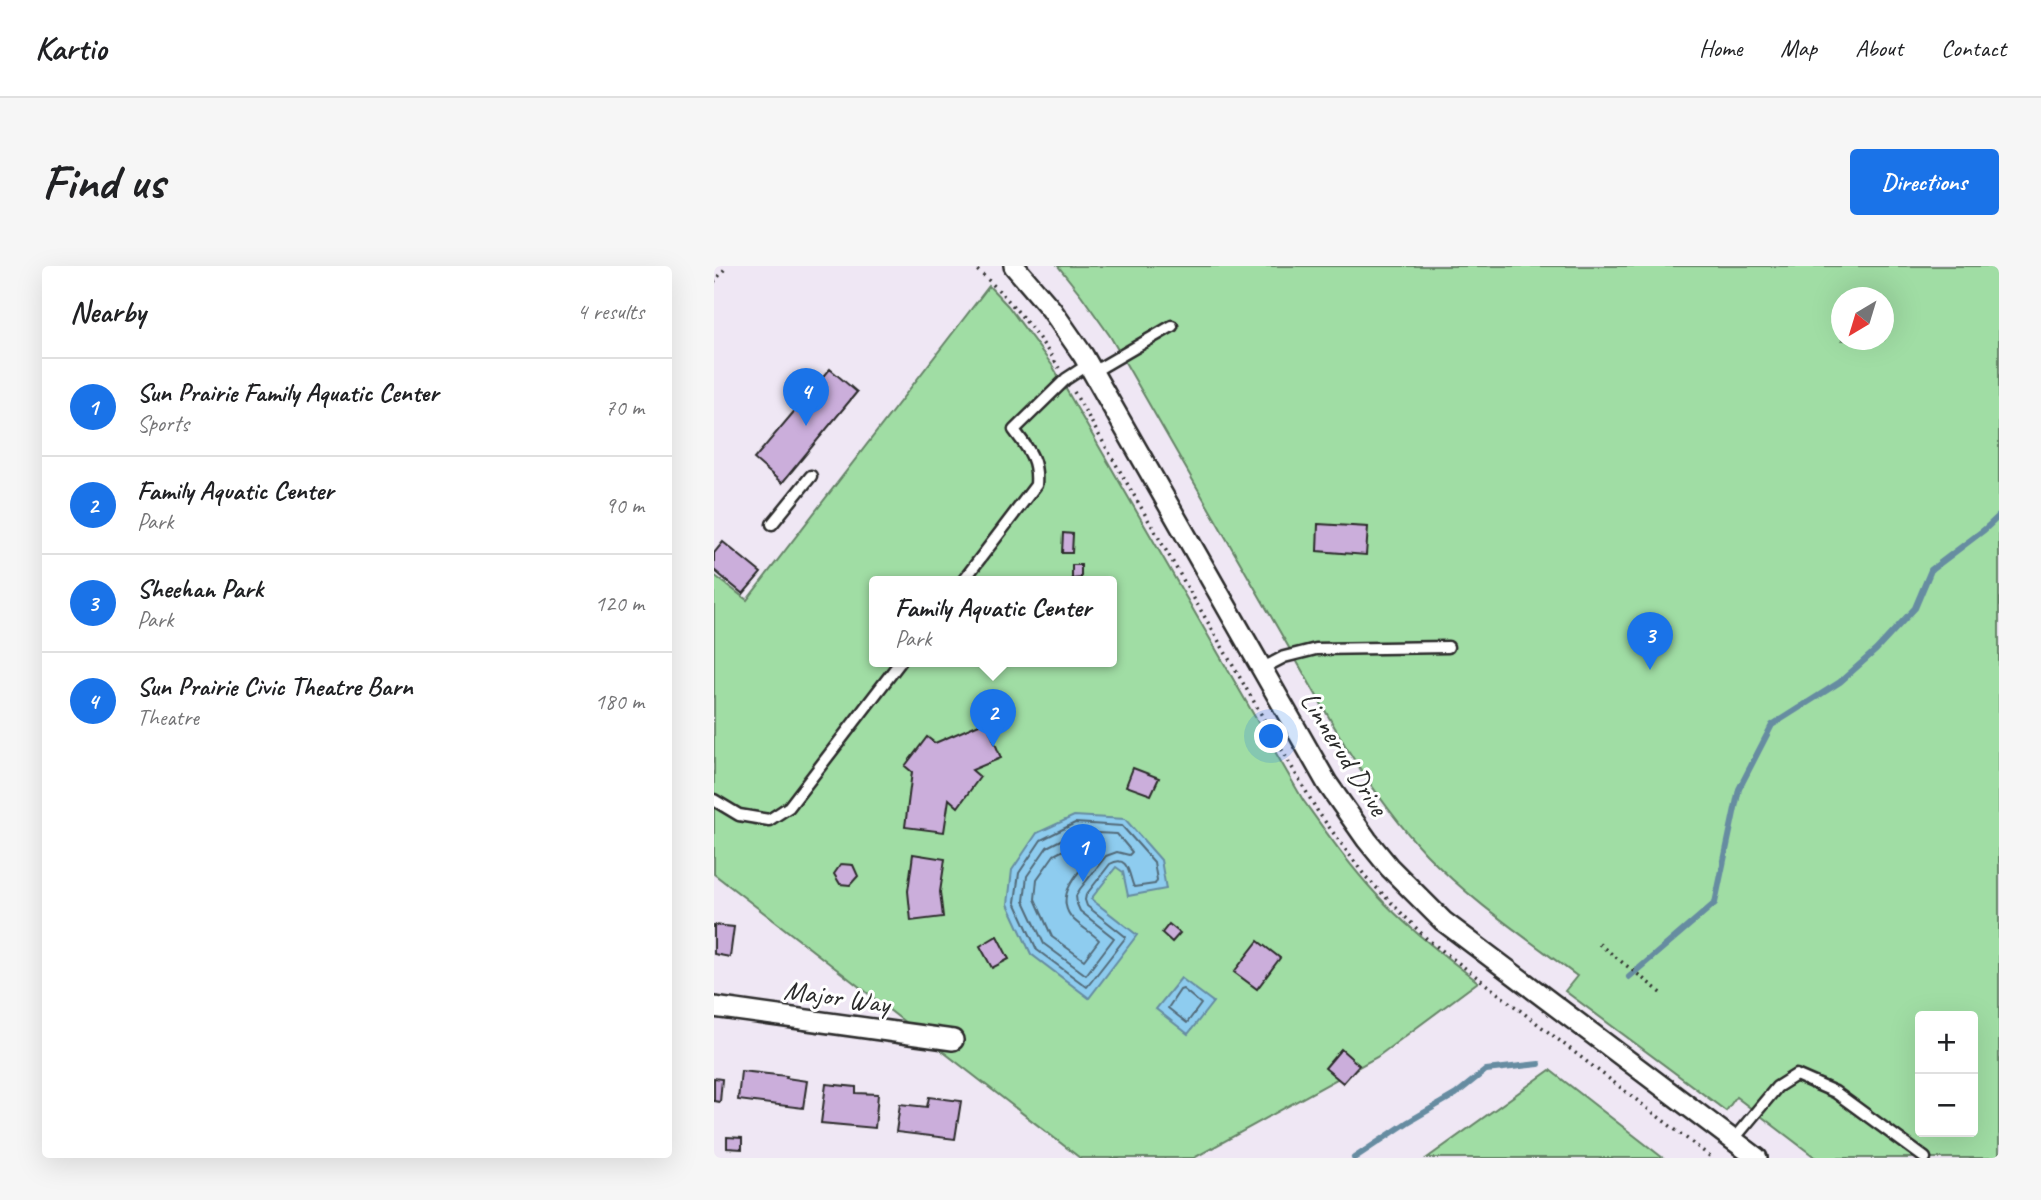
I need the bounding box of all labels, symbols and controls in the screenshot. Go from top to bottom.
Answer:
text: Kartio [35,27,106,69]
text: Home [1699,33,1742,63]
text: Map [1780,33,1817,63]
text: About [1855,33,1903,63]
text: Contact [1941,33,2006,63]
button: Directions [1850,149,1999,215]
text: Find us [42,151,164,213]
north arrow [1831,287,1894,350]
text: Nearby [70,293,146,331]
text: 4 results [577,297,644,326]
pin: 4 [783,368,829,426]
text: Sun Prairie Family Aquatic Center [137,376,438,409]
text: 1 [88,393,98,422]
text: 70 m [605,393,644,422]
text: Sports [137,409,189,438]
text: Family Aquatic Center [137,474,333,507]
text: 2 [88,491,98,520]
text: 90 m [605,491,644,520]
text: Park [137,507,173,536]
text: Sheehan Park [137,572,263,605]
popup [869,576,1117,667]
text: 3 [88,589,98,618]
text: 120 m [595,589,644,618]
text: Family Aquatic Center [895,591,1091,624]
text: Park [137,605,173,634]
pin: 3 [1627,612,1673,670]
text: Park [895,624,931,653]
text: Sun Prairie Civic Theatre Barn [137,670,413,703]
street label: Linnerud Drive [1293,685,1397,823]
text: 4 [88,687,98,716]
text: 180 m [595,687,644,716]
pin: 2 [970,689,1016,747]
text: Theatre [137,703,199,732]
your location [1254,719,1288,753]
pin: 1 [1060,824,1106,882]
street label: Major Way [782,972,894,1022]
map controls [1915,1011,1978,1137]
button: + [1915,1011,1978,1074]
button: − [1915,1074,1978,1137]

